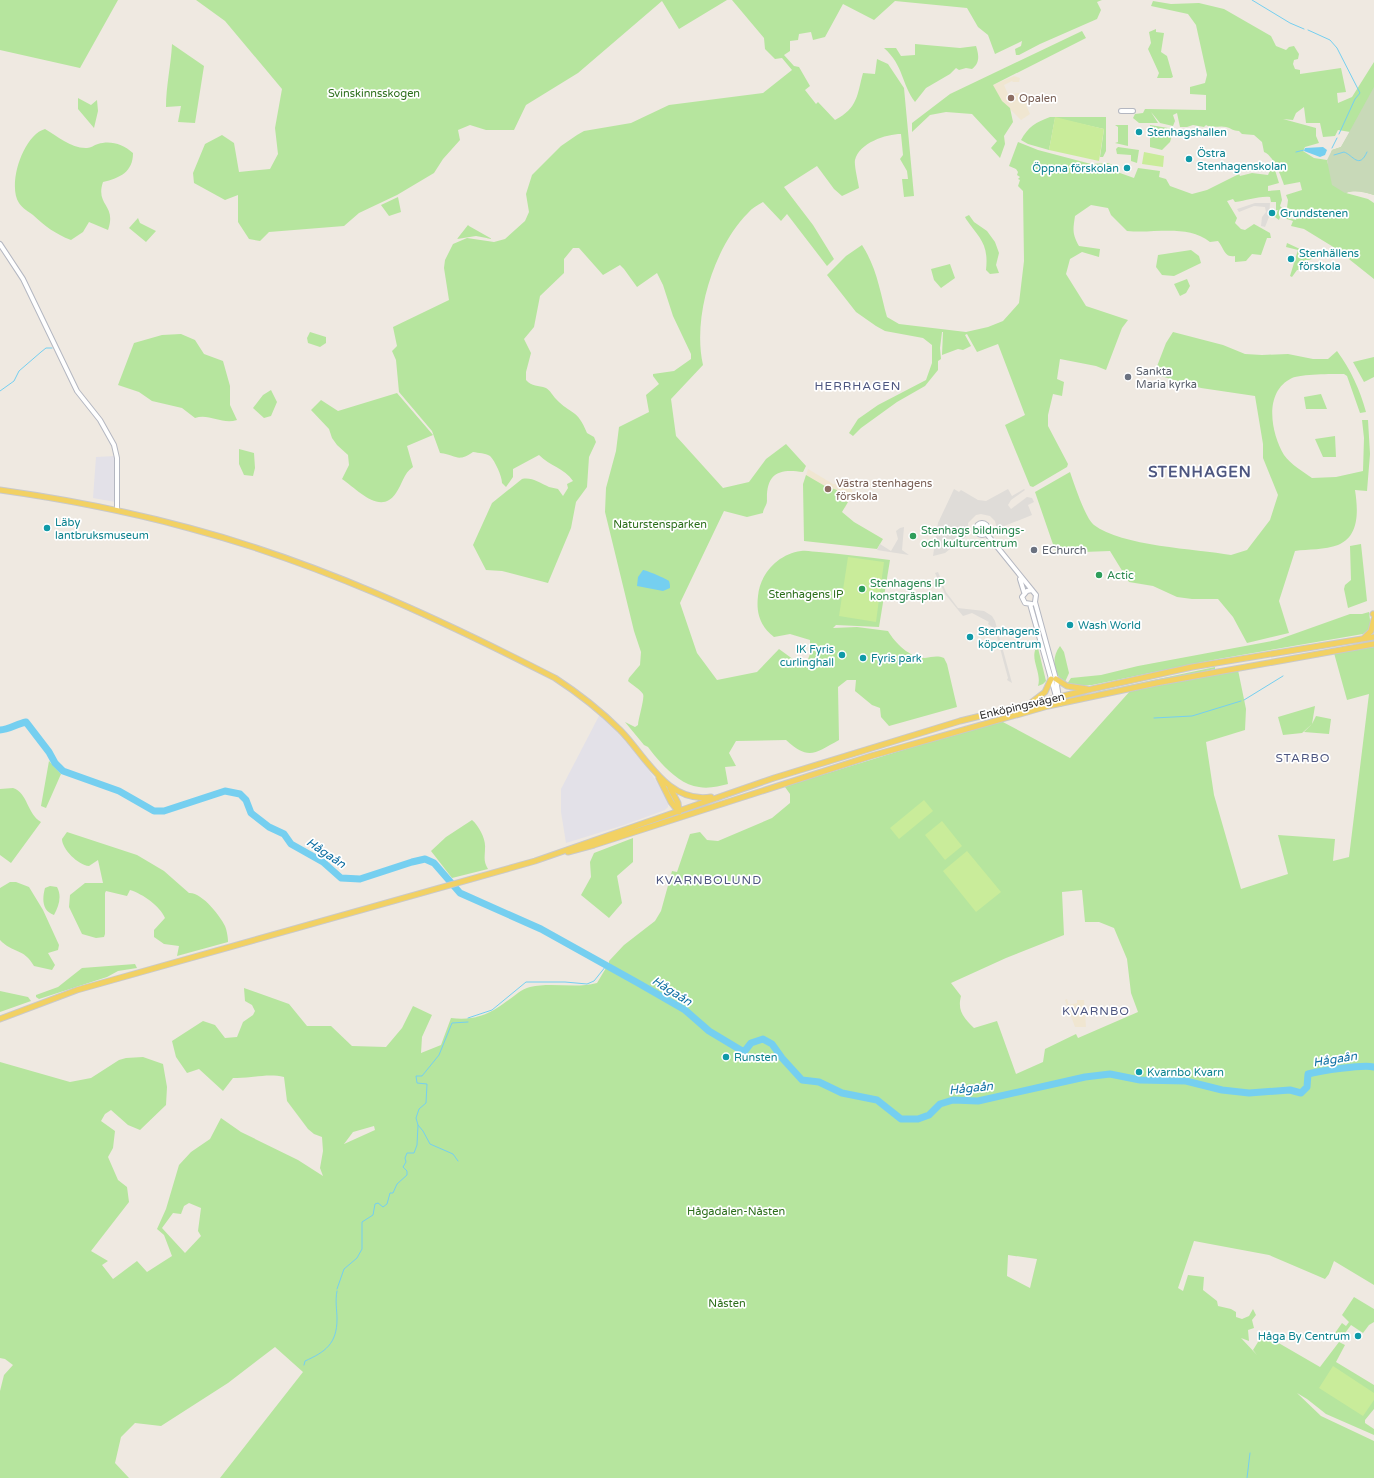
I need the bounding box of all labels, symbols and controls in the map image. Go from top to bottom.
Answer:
park label: Svinskinnsskogen [328,87,420,100]
place label: Opalen [1019,92,1057,105]
marker: Opalen [1006,93,1016,103]
place label: Stenhagshallen [1147,126,1227,139]
marker: Stenhagshallen [1134,127,1144,137]
place label: Östra Stenhagenskolan [1197,147,1287,173]
marker: Östra Stenhagenskolan [1184,154,1194,164]
place label: Öppna förskolan [1032,162,1119,175]
marker: Öppna förskolan [1122,163,1132,173]
place label: Grundstenen [1280,207,1348,220]
marker: Grundstenen [1267,208,1277,218]
place label: Stenhällens förskola [1299,247,1359,273]
marker: Stenhällens förskola [1286,254,1296,264]
place label: Sankta Maria kyrka [1136,365,1197,391]
marker: Sankta Maria kyrka [1123,372,1133,382]
district label: HERRHAGEN [814,379,902,393]
district label: STENHAGEN [1148,463,1252,481]
place label: Västra stenhagens förskola [836,477,932,503]
marker: Västra stenhagens förskola [823,484,833,494]
place label: Läby lantbruksmuseum [55,516,149,542]
park label: Naturstensparken [613,518,707,531]
marker: Läby lantbruksmuseum [42,523,52,533]
place label: Stenhags bildnings- och kulturcentrum [921,524,1025,550]
marker: Stenhags bildnings- och kulturcentrum [908,531,918,541]
place label: EChurch [1042,544,1087,557]
marker: EChurch [1029,545,1039,555]
place label: Actic [1107,569,1134,582]
marker: Actic [1094,570,1104,580]
place label: Stenhagens IP konstgräsplan [870,577,945,603]
marker: Stenhagens IP konstgräsplan [857,584,867,594]
park label: Stenhagens IP [769,588,844,601]
place label: Wash World [1078,619,1141,632]
marker: Wash World [1065,620,1075,630]
place label: Stenhagens köpcentrum [978,625,1041,651]
marker: Stenhagens köpcentrum [965,632,975,642]
place label: IK Fyris curlinghall [780,643,834,669]
marker: IK Fyris curlinghall [837,650,847,660]
place label: Fyris park [871,652,922,665]
marker: Fyris park [858,653,868,663]
street label: Enköpingsvägen [978,690,1066,722]
district label: STARBO [1275,751,1331,765]
water label: Hågaån [304,835,349,872]
district label: KVARNBOLUND [656,873,762,887]
water label: Hågaån [650,973,695,1009]
district label: KVARNBO [1062,1004,1130,1018]
water label: Hågaån [1312,1049,1359,1069]
place label: Runsten [734,1051,778,1064]
marker: Runsten [721,1052,731,1062]
place label: Kvarnbo Kvarn [1147,1066,1224,1079]
marker: Kvarnbo Kvarn [1134,1067,1144,1077]
water label: Hågaån [948,1079,994,1097]
park label: Hågadalen-Nåsten [687,1205,785,1218]
park label: Nåsten [708,1297,746,1310]
place label: Håga By Centrum [1258,1330,1350,1343]
marker: Håga By Centrum [1353,1331,1363,1341]

